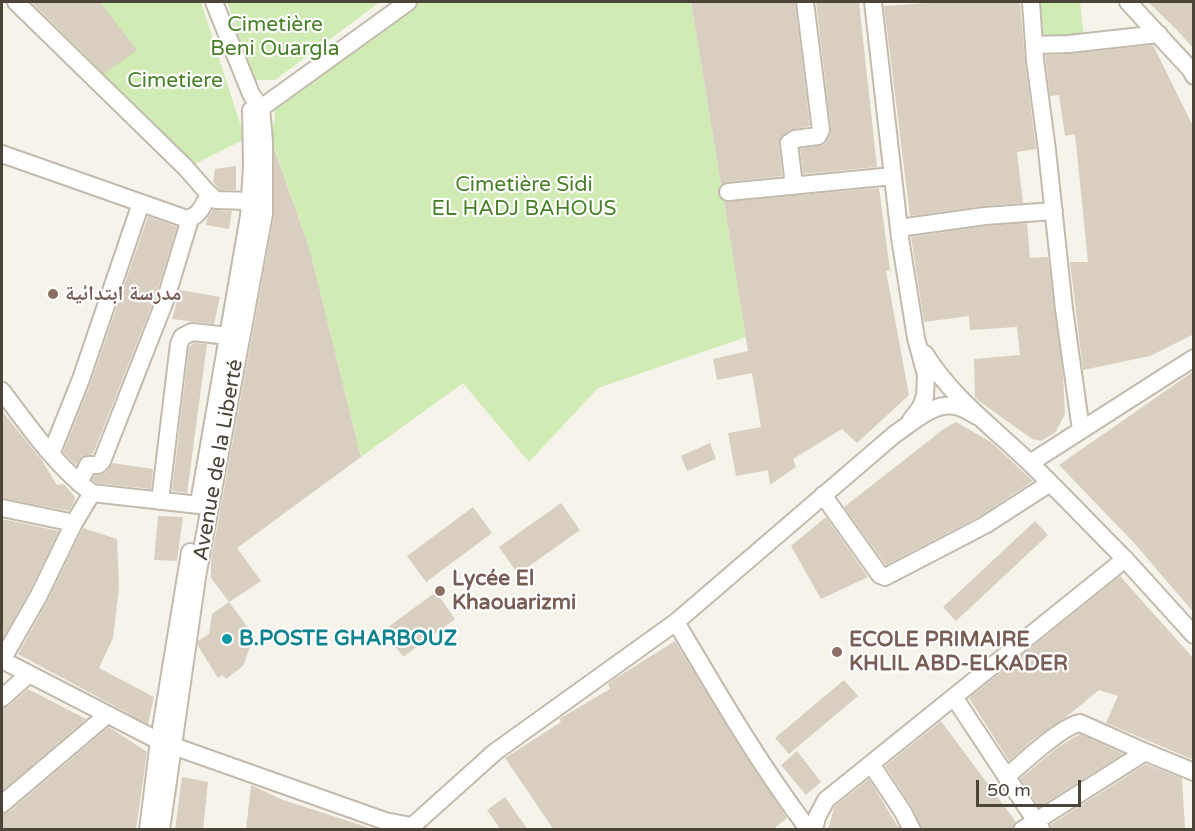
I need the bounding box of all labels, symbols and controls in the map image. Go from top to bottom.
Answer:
park label: Cimetière Beni Ouargla [210,12,340,62]
park label: Cimetiere [127,68,223,94]
park label: Cimetière Sidi EL HADJ BAHOUS [431,172,617,222]
place label: مدرسة ابتدائية [65,281,182,307]
marker: مدرسة ابتدائية [46,287,60,301]
street label: Avenue de la Liberté [189,357,249,563]
place label: Lycée El Khaouarizmi [452,566,576,616]
marker: Lycée El Khaouarizmi [433,584,447,598]
place label: B.POSTE GHARBOUZ [239,626,457,652]
place label: ECOLE PRIMAIRE KHLIL ABD-ELKADER [849,627,1068,677]
marker: B.POSTE GHARBOUZ [220,632,234,646]
marker: ECOLE PRIMAIRE KHLIL ABD-ELKADER [830,645,844,659]
scale bar [979,768,1084,806]
text: 50 m [987,779,1031,801]

